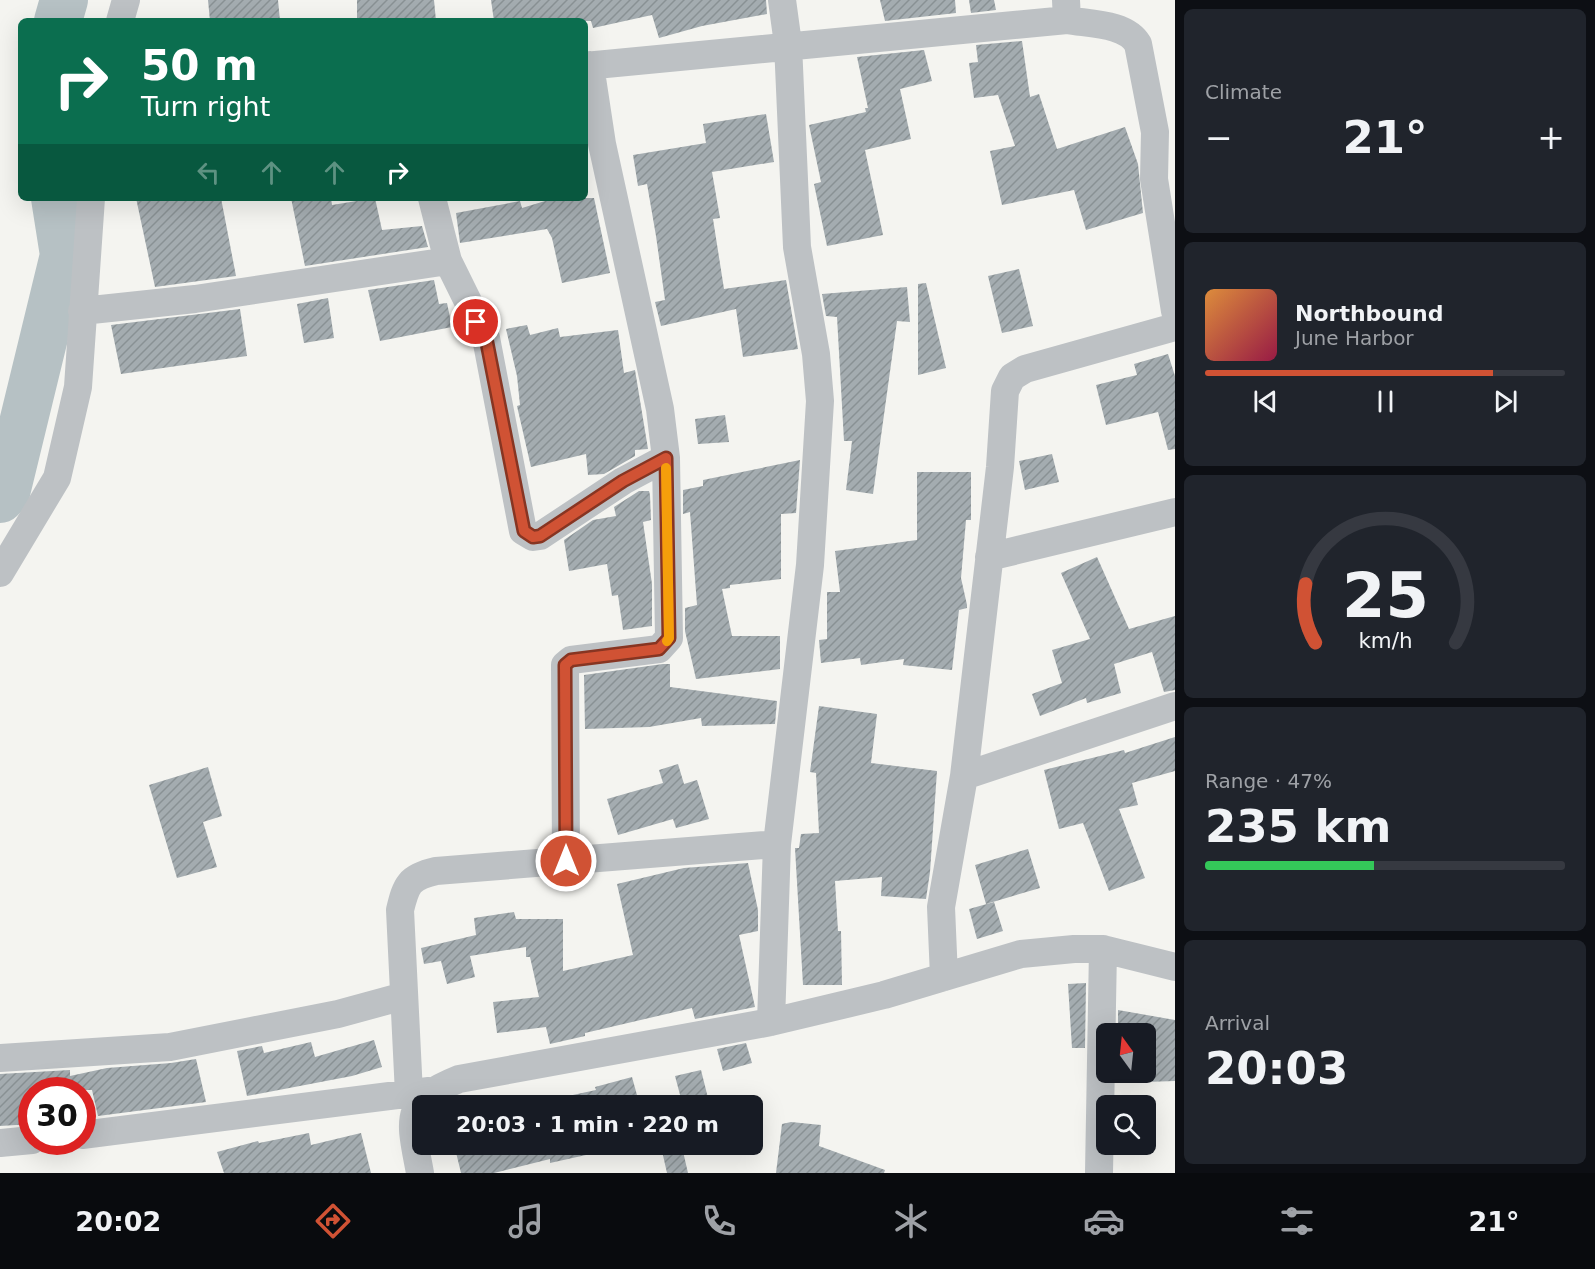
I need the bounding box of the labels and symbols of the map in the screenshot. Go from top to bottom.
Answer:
pin [450,296,501,347]
position arrow [534,829,598,893]
north arrow [1096,1023,1156,1083]
speed limit sign: 30 [18,1077,96,1155]

